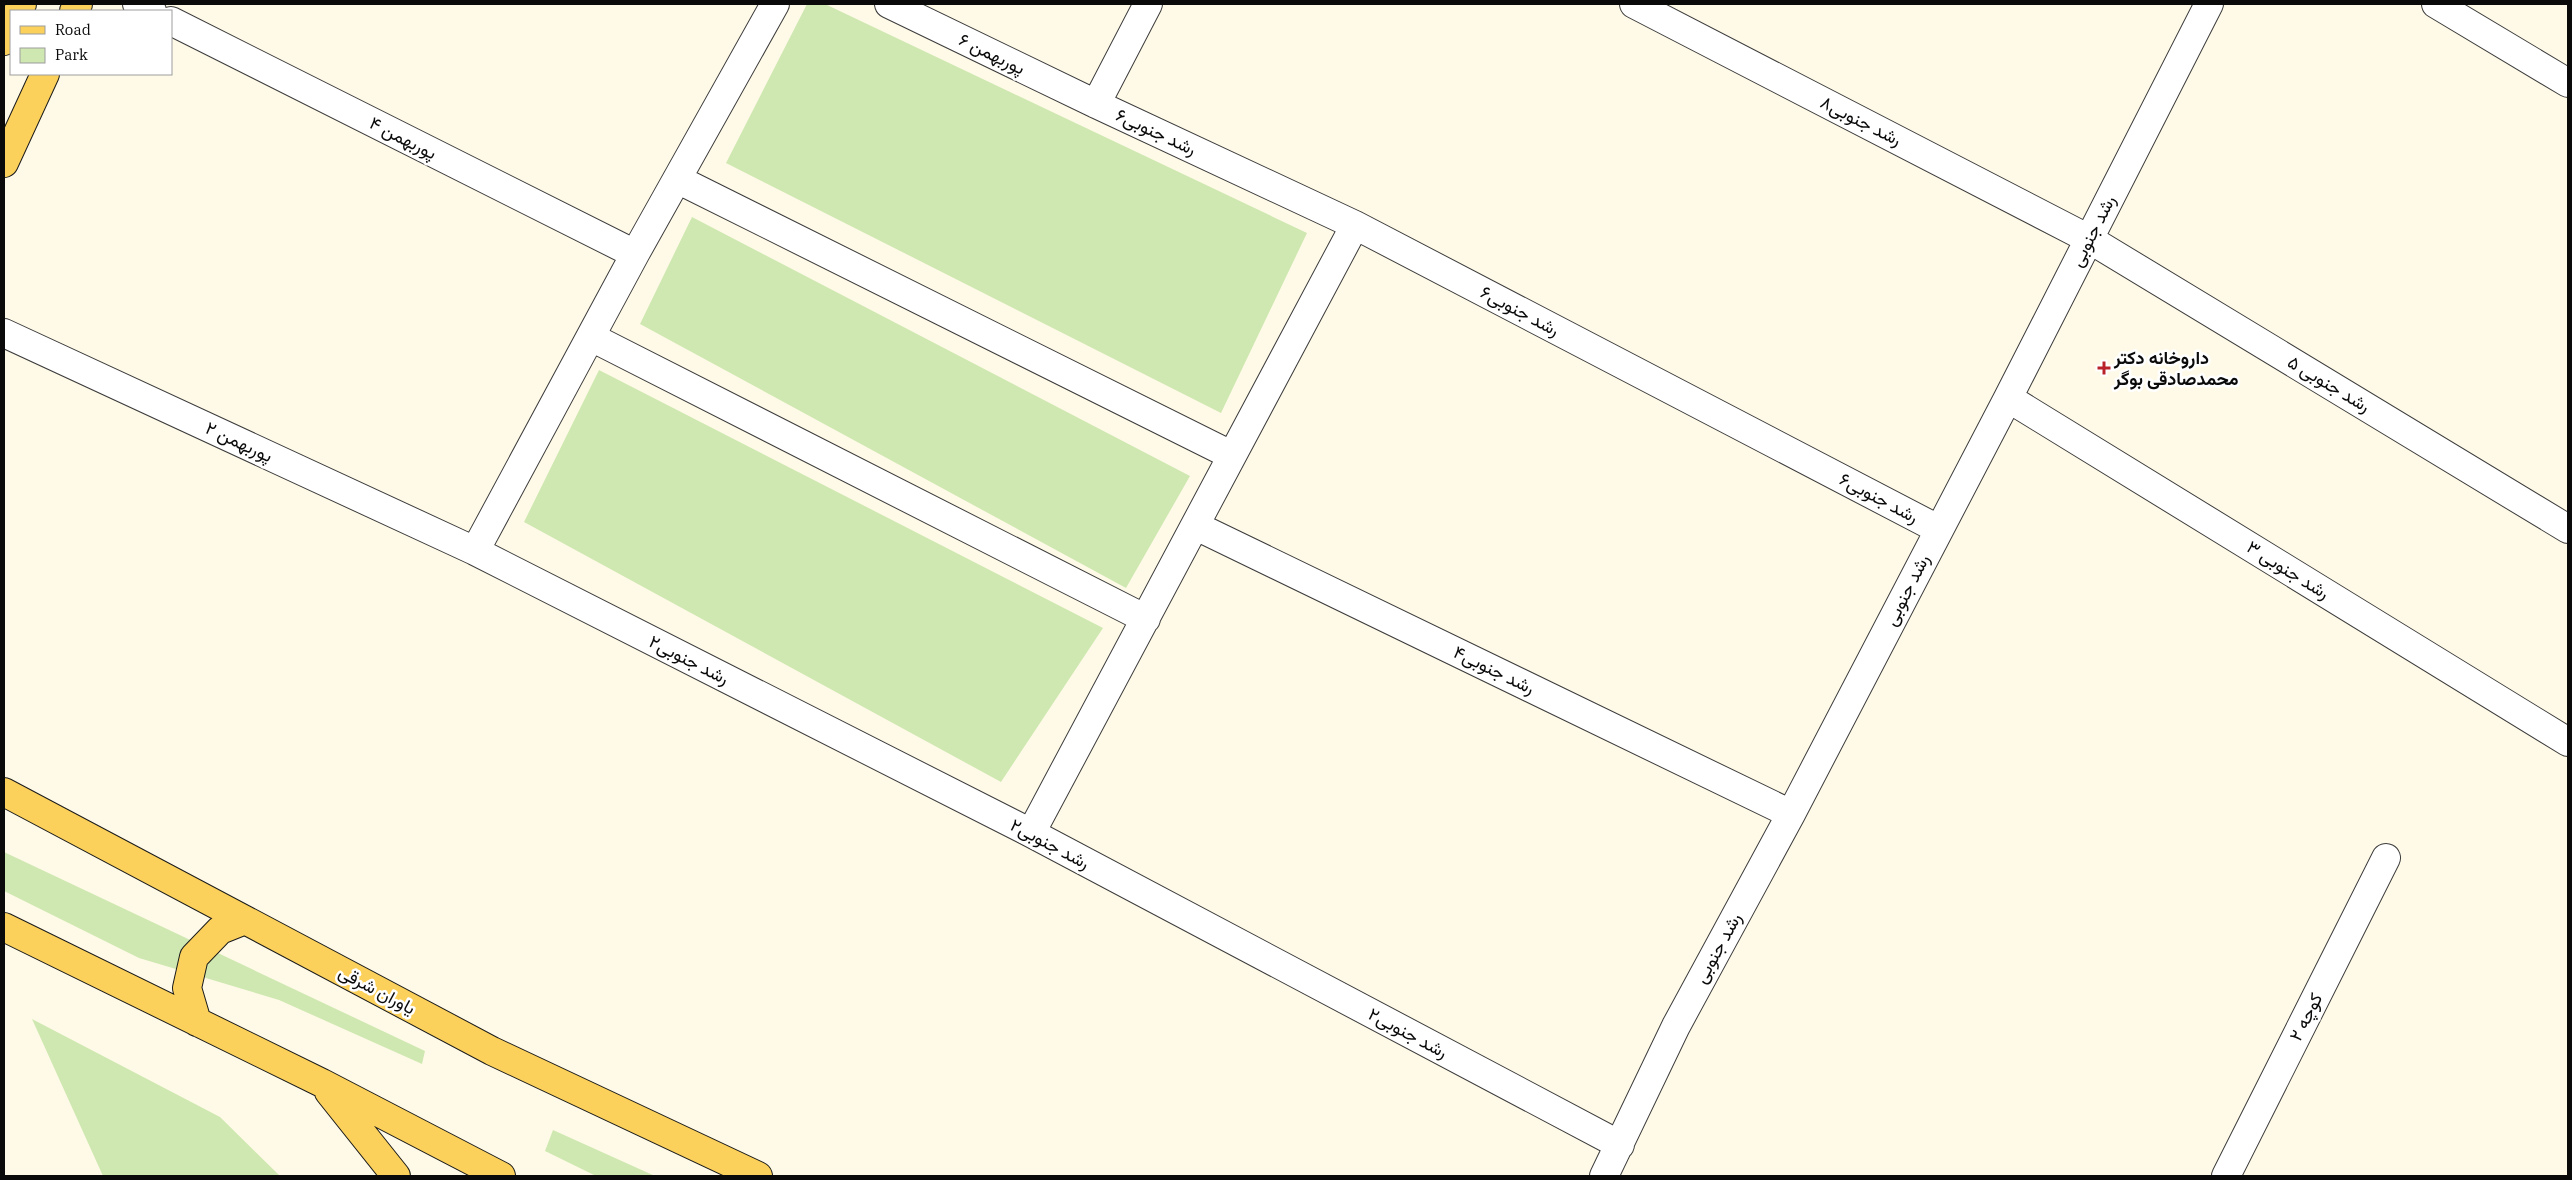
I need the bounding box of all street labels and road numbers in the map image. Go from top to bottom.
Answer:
street label: پوربهمن ۶ [955,28,1029,80]
street label: رشد جنوبی۸ [1817,90,1906,151]
street label: رشد جنوبی۶ [1112,103,1200,160]
street label: پوربهمن ۴ [365,111,441,165]
street label: رشد جنوبی [2065,191,2120,271]
street label: رشد جنوبی۶ [1477,280,1564,341]
street label: رشد جنوبی ۵ [2284,350,2375,417]
street label: پوربهمن ۲ [202,416,276,468]
street label: رشد جنوبی۶ [1836,467,1923,528]
street label: رشد جنوبی ۳ [2243,535,2334,604]
street label: رشد جنوبی [1879,550,1934,630]
street label: رشد جنوبی۲ [645,630,733,690]
street label: رشد جنوبی۴ [1450,640,1539,699]
street label: رشد جنوبی۲ [1006,813,1094,874]
street label: رشد جنوبی [1689,908,1746,987]
street label: یاوران شرقی [335,960,420,1019]
street label: کوچه ۲ [2284,989,2328,1045]
street label: رشد جنوبی۲ [1364,1002,1452,1063]

